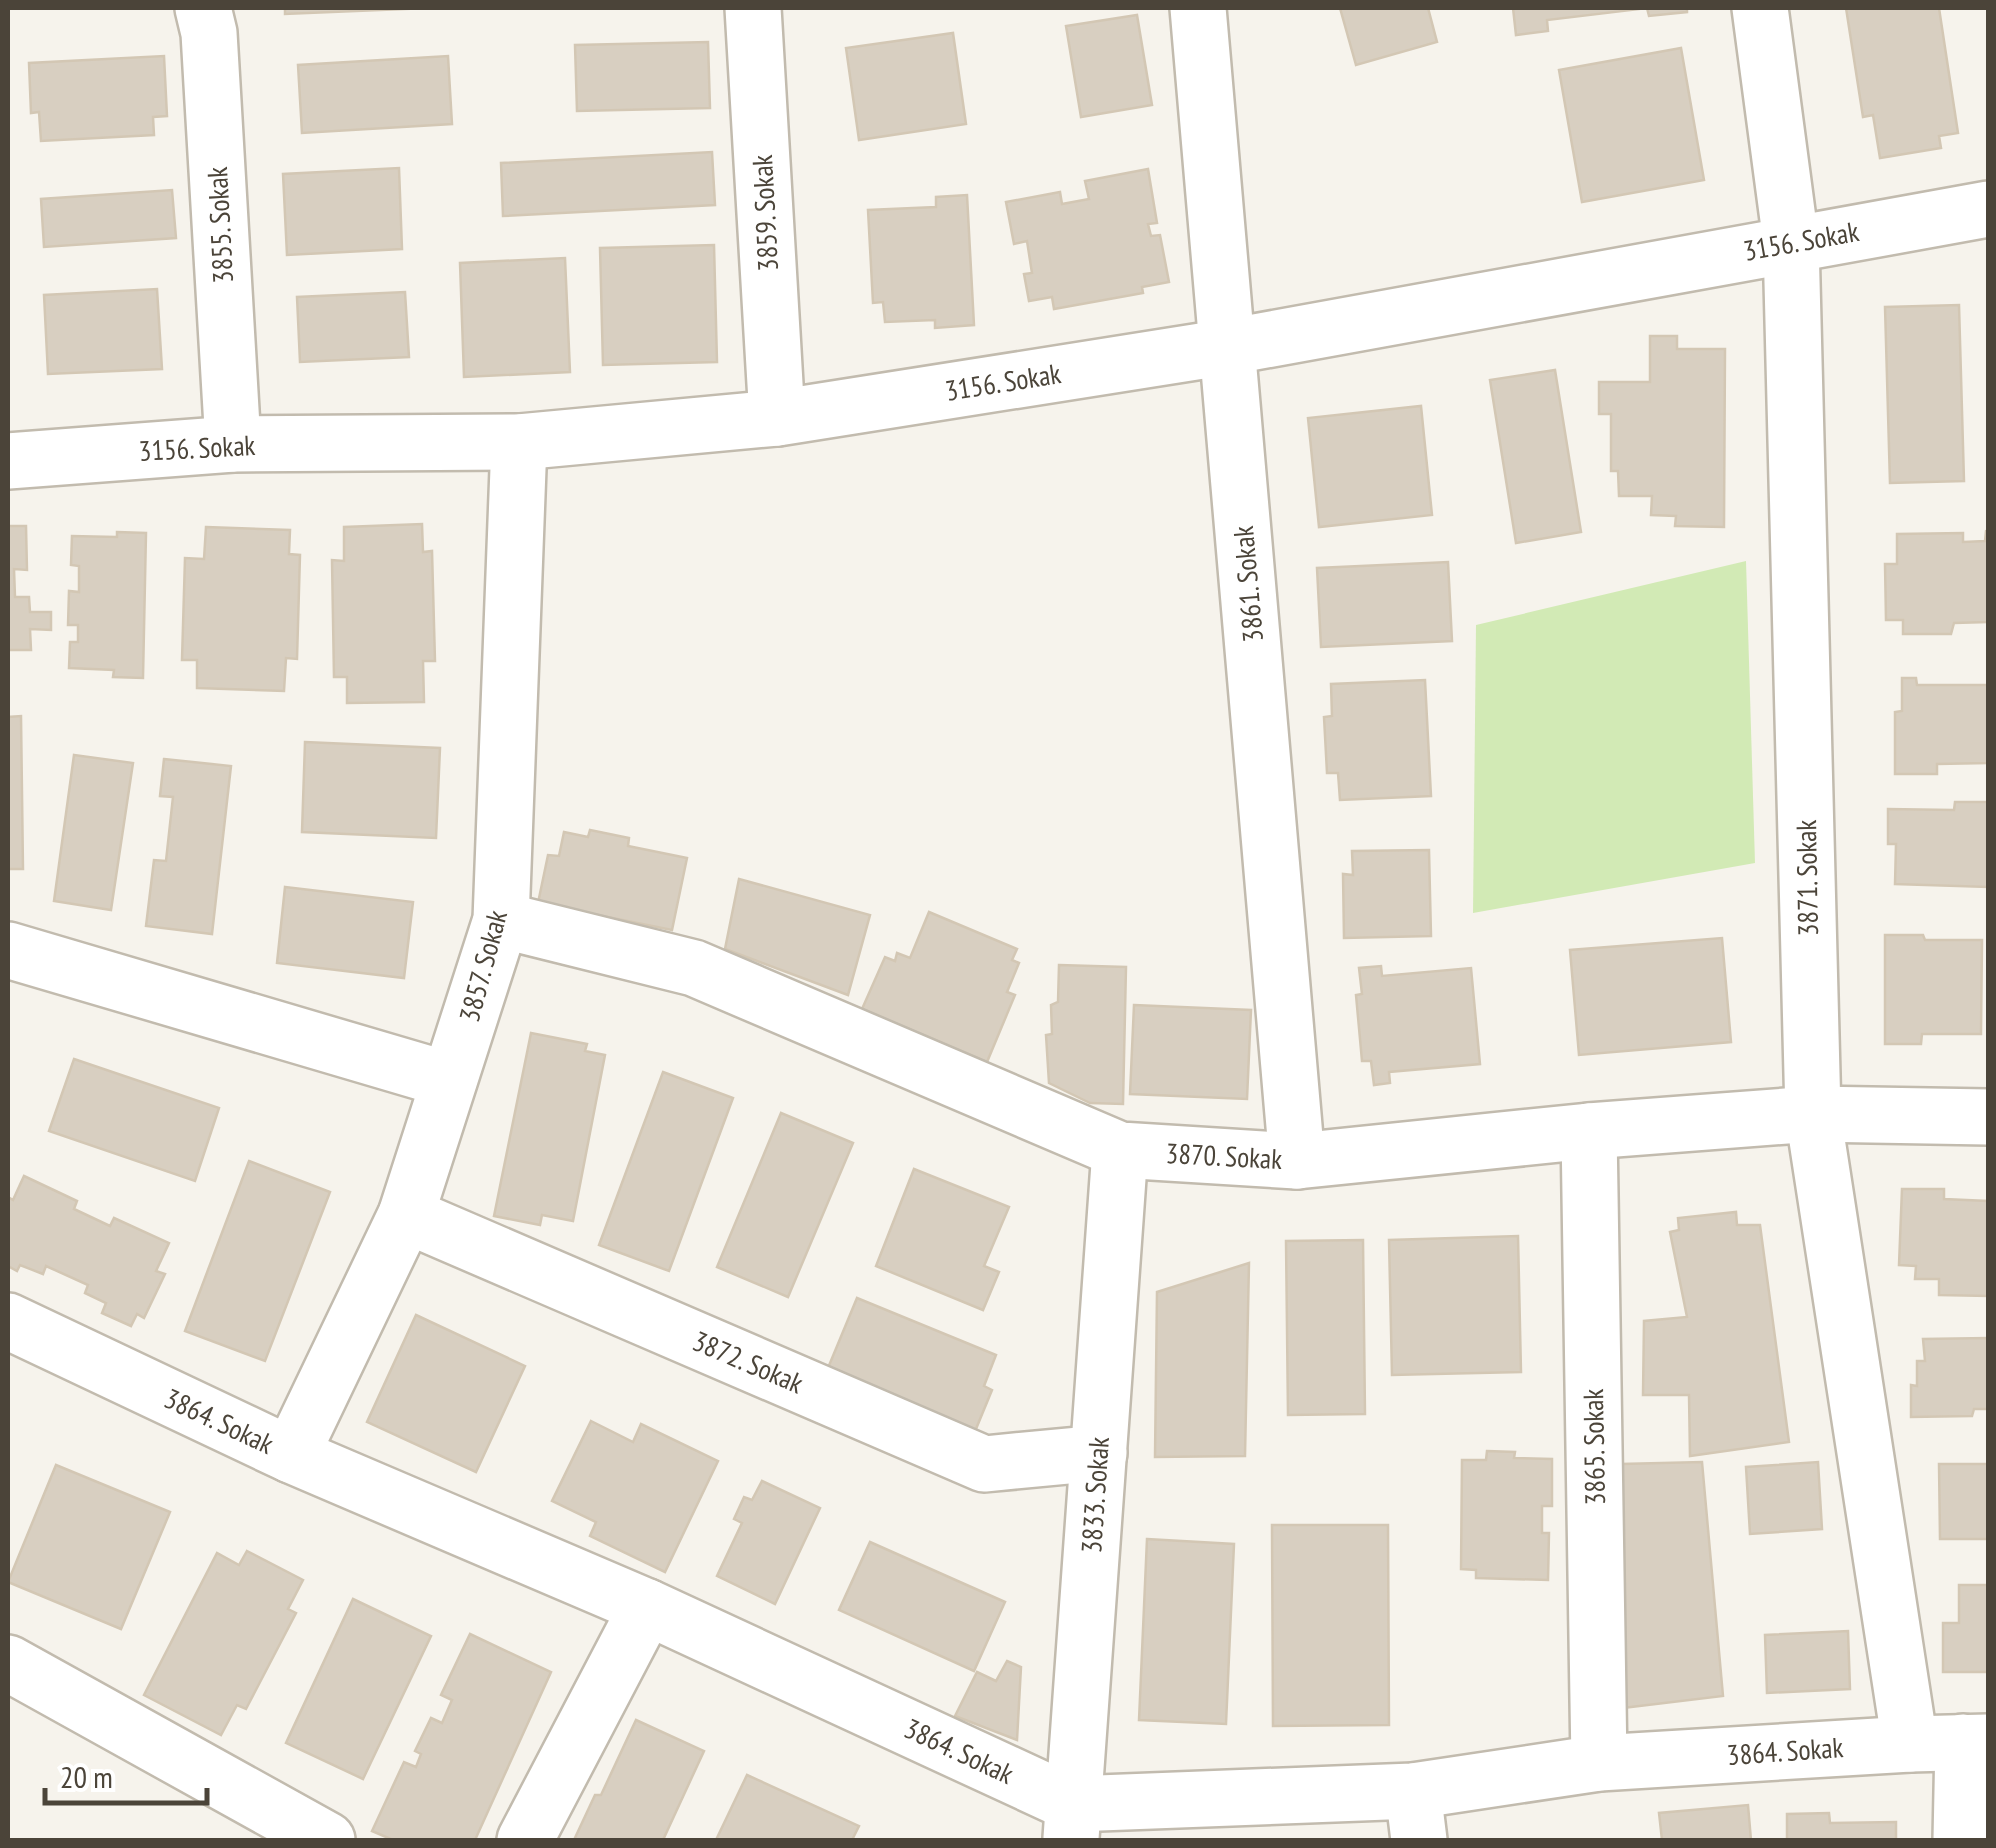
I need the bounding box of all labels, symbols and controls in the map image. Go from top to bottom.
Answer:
street label: 3859. Sokak [743,154,786,272]
street label: 3855. Sokak [198,166,241,284]
street label: 3156. Sokak [1740,212,1862,269]
street label: 3156. Sokak [943,354,1063,409]
street label: 3156. Sokak [138,426,256,469]
street label: 3861. Sokak [1224,524,1271,644]
street label: 3871. Sokak [1787,819,1826,937]
street label: 3857. Sokak [450,906,515,1026]
street label: 3870. Sokak [1165,1134,1283,1177]
street label: 3872. Sokak [687,1322,809,1401]
street label: 3864. Sokak [159,1379,280,1462]
street label: 3865. Sokak [1574,1388,1613,1506]
street label: 3833. Sokak [1072,1435,1117,1554]
street label: 3864. Sokak [899,1709,1020,1792]
street label: 3864. Sokak [1726,1728,1844,1773]
scale bar [45,1743,208,1805]
text: 20 m [60,1757,113,1796]

